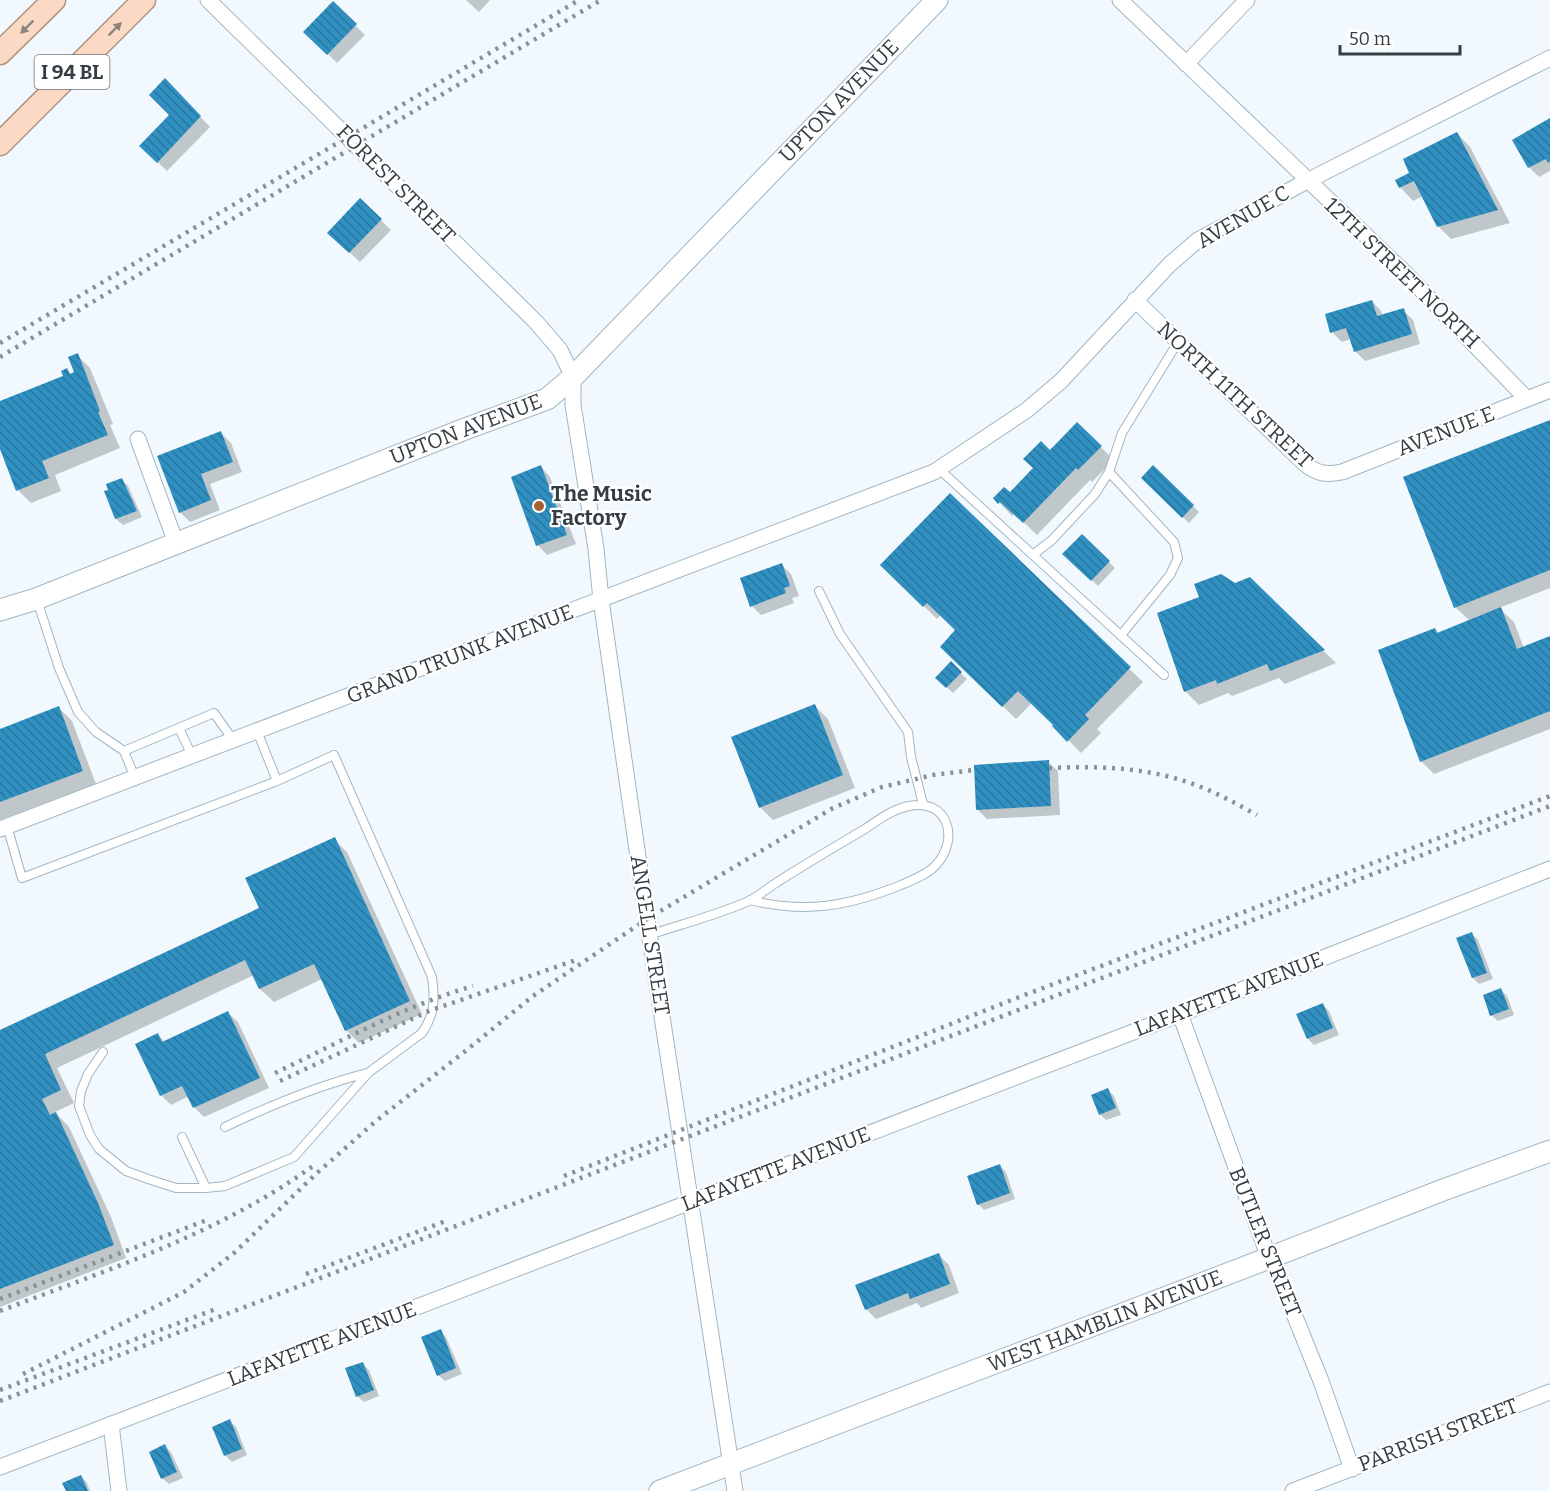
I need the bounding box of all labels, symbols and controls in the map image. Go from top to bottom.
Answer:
scale bar [1340,18,1460,56]
one-way arrow [20,19,34,33]
one-way arrow [108,22,122,36]
text: 50 m [1349,28,1391,50]
street label: UPTON AVENUE [774,34,904,168]
road number: I 94 BL [34,55,110,89]
street label: FOREST STREET [331,119,461,249]
street label: AVENUE C [1192,180,1294,254]
street label: 12TH STREET NORTH [1319,192,1485,354]
street label: NORTH 11TH STREET [1152,316,1318,474]
street label: UPTON AVENUE [386,388,546,470]
street label: AVENUE E [1394,401,1498,461]
place label: The Music Factory [551,481,652,531]
marker: The Music Factory [532,499,546,513]
street label: GRAND TRUNK AVENUE [343,599,577,709]
street label: ANGELL STREET [624,853,676,1017]
street label: LAFAYETTE AVENUE [1131,946,1327,1042]
street label: LAFAYETTE AVENUE [678,1121,874,1217]
street label: BUTLER STREET [1223,1164,1307,1320]
street label: WEST HAMBLIN AVENUE [984,1264,1226,1378]
street label: LAFAYETTE AVENUE [224,1296,420,1392]
street label: PARRISH STREET [1355,1393,1521,1477]

